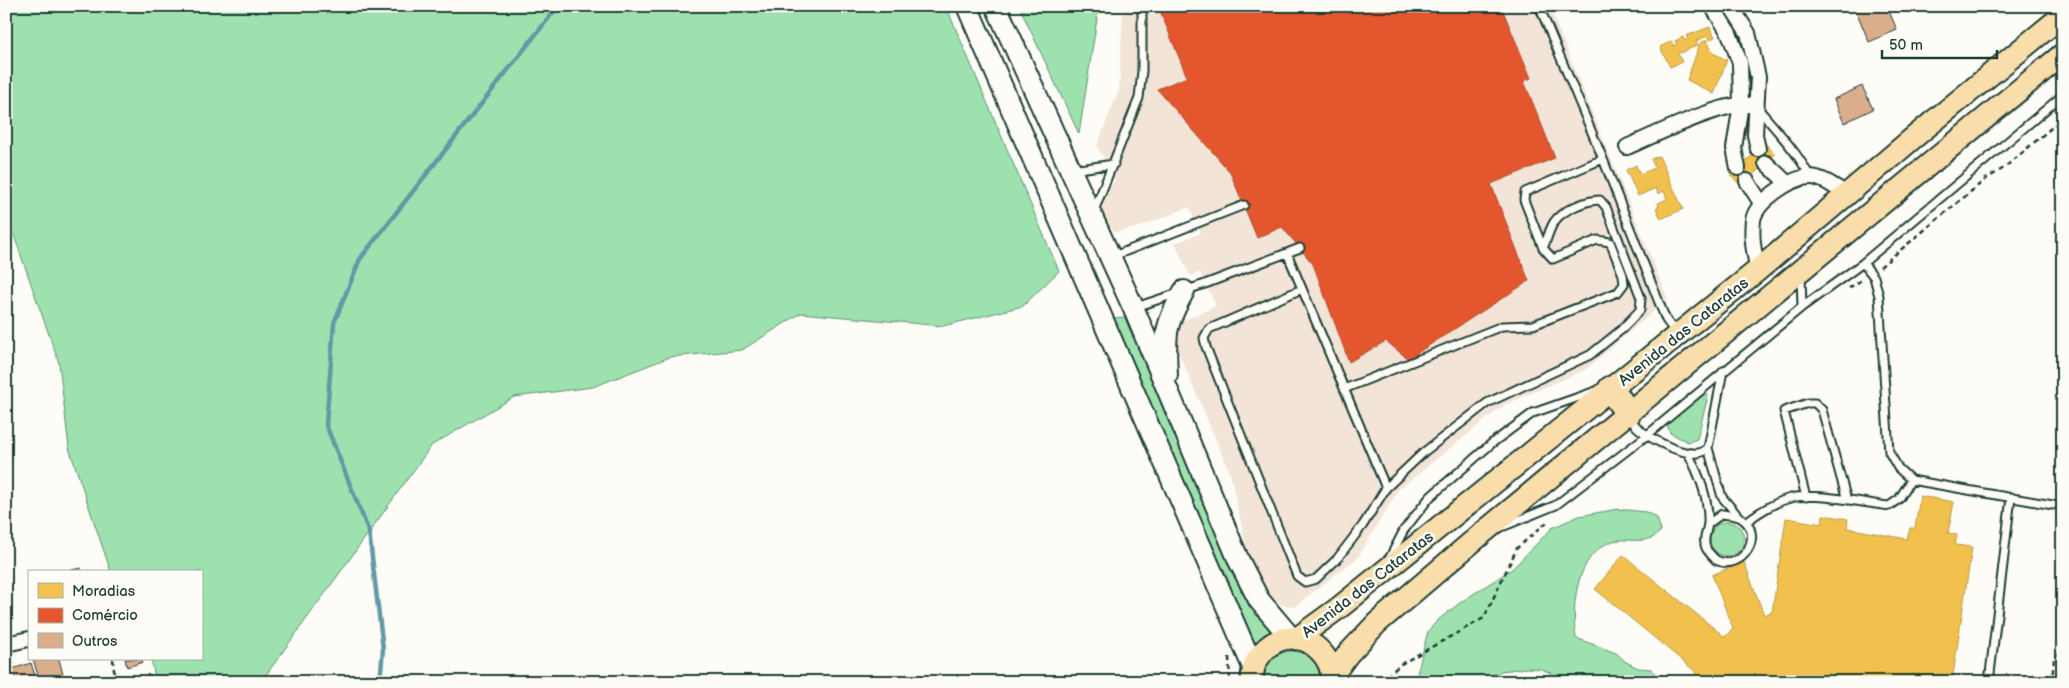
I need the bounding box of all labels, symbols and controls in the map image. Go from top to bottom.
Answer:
scale bar [1882,28,1996,60]
text: 50 m [1889,36,1923,55]
street label: Avenida das Cataratas [1615,274,1753,391]
street label: Avenida das Cataratas [1298,528,1438,643]
legend [28,570,202,660]
text: Moradias [72,582,136,601]
text: Comércio [72,606,138,625]
text: Outros [72,632,118,651]

